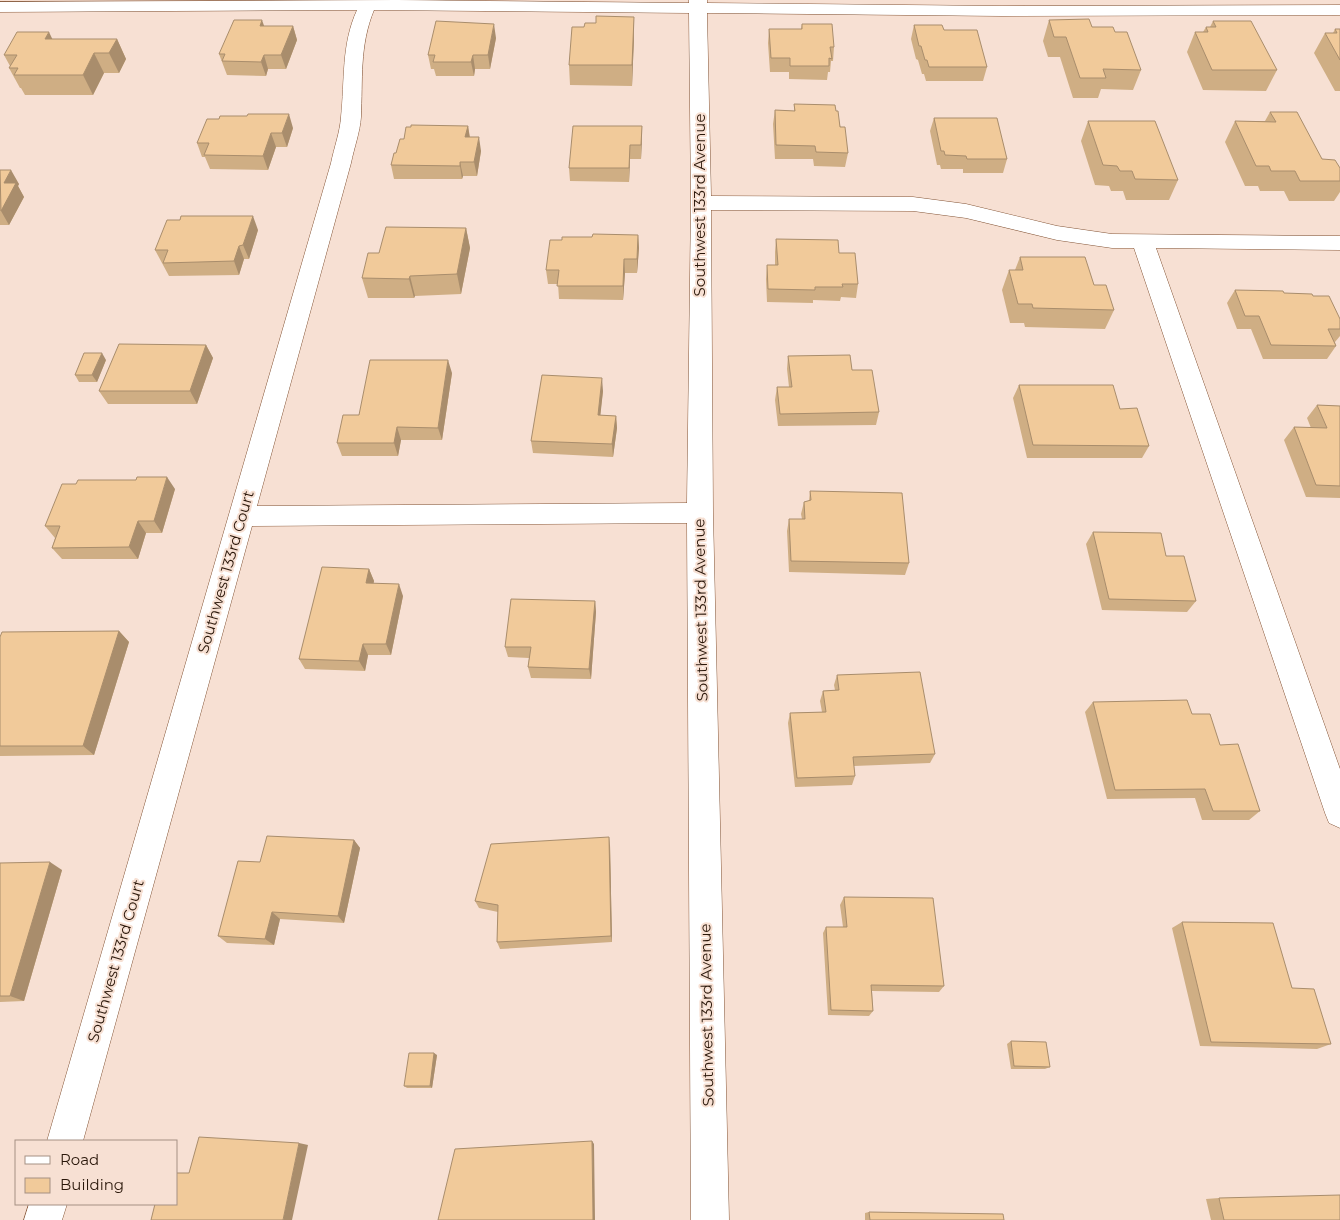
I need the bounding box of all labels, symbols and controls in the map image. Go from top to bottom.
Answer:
street label: Southwest 133rd Avenue [690,114,709,296]
street label: Southwest 133rd Court [193,488,258,655]
street label: Southwest 133rd Avenue [689,518,712,702]
street label: Southwest 133rd Court [83,877,148,1044]
street label: Southwest 133rd Avenue [695,923,718,1107]
legend [15,1140,178,1205]
text: Road [60,1150,99,1169]
text: Building [60,1175,124,1194]

